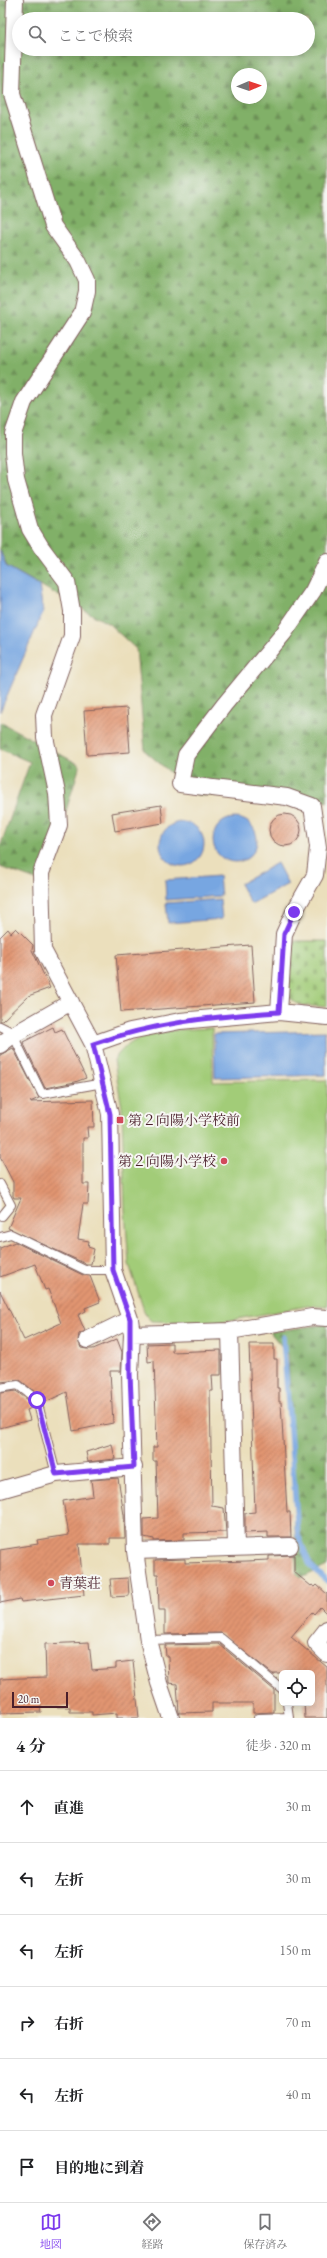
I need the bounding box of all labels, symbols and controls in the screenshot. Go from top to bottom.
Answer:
search box [12,12,315,56]
icon: search [26,23,48,45]
text: ここで検索 [58,26,133,45]
north arrow [231,68,267,104]
route end [285,903,303,921]
place label: 第２向陽小学校前 [128,1111,240,1129]
marker: 第２向陽小学校前 [115,1115,125,1125]
place label: 第２向陽小学校 [118,1152,216,1170]
marker: 第２向陽小学校 [219,1156,229,1166]
route start [28,1391,46,1409]
place label: 青葉荘 [59,1574,101,1592]
marker: 青葉荘 [46,1578,56,1588]
map controls [279,1670,315,1706]
button: locate [279,1670,315,1706]
scale bar [12,1690,68,1709]
text: 20 m [18,1692,39,1706]
text: 4 分 [16,1735,46,1757]
text: 徒歩 · 320 m [246,1737,311,1754]
icon: ahead [16,1796,38,1818]
text: 直進 [54,1798,84,1817]
text: 30 m [286,1798,311,1815]
icon: left [16,1868,38,1890]
text: 左折 [54,1870,84,1889]
text: 30 m [286,1870,311,1887]
icon: left [16,1940,38,1962]
text: 左折 [54,1942,84,1961]
text: 150 m [280,1942,311,1959]
icon: right [16,2012,38,2034]
text: 右折 [54,2014,84,2033]
text: 70 m [286,2014,311,2031]
icon: left [16,2084,38,2106]
text: 左折 [54,2086,84,2105]
text: 40 m [286,2086,311,2103]
icon: arrive [16,2156,38,2178]
text: 目的地に到着 [54,2158,144,2177]
tab: 地図 [40,2211,62,2251]
tab: 経路 [141,2211,163,2251]
tab: 保存済み [243,2211,287,2251]

